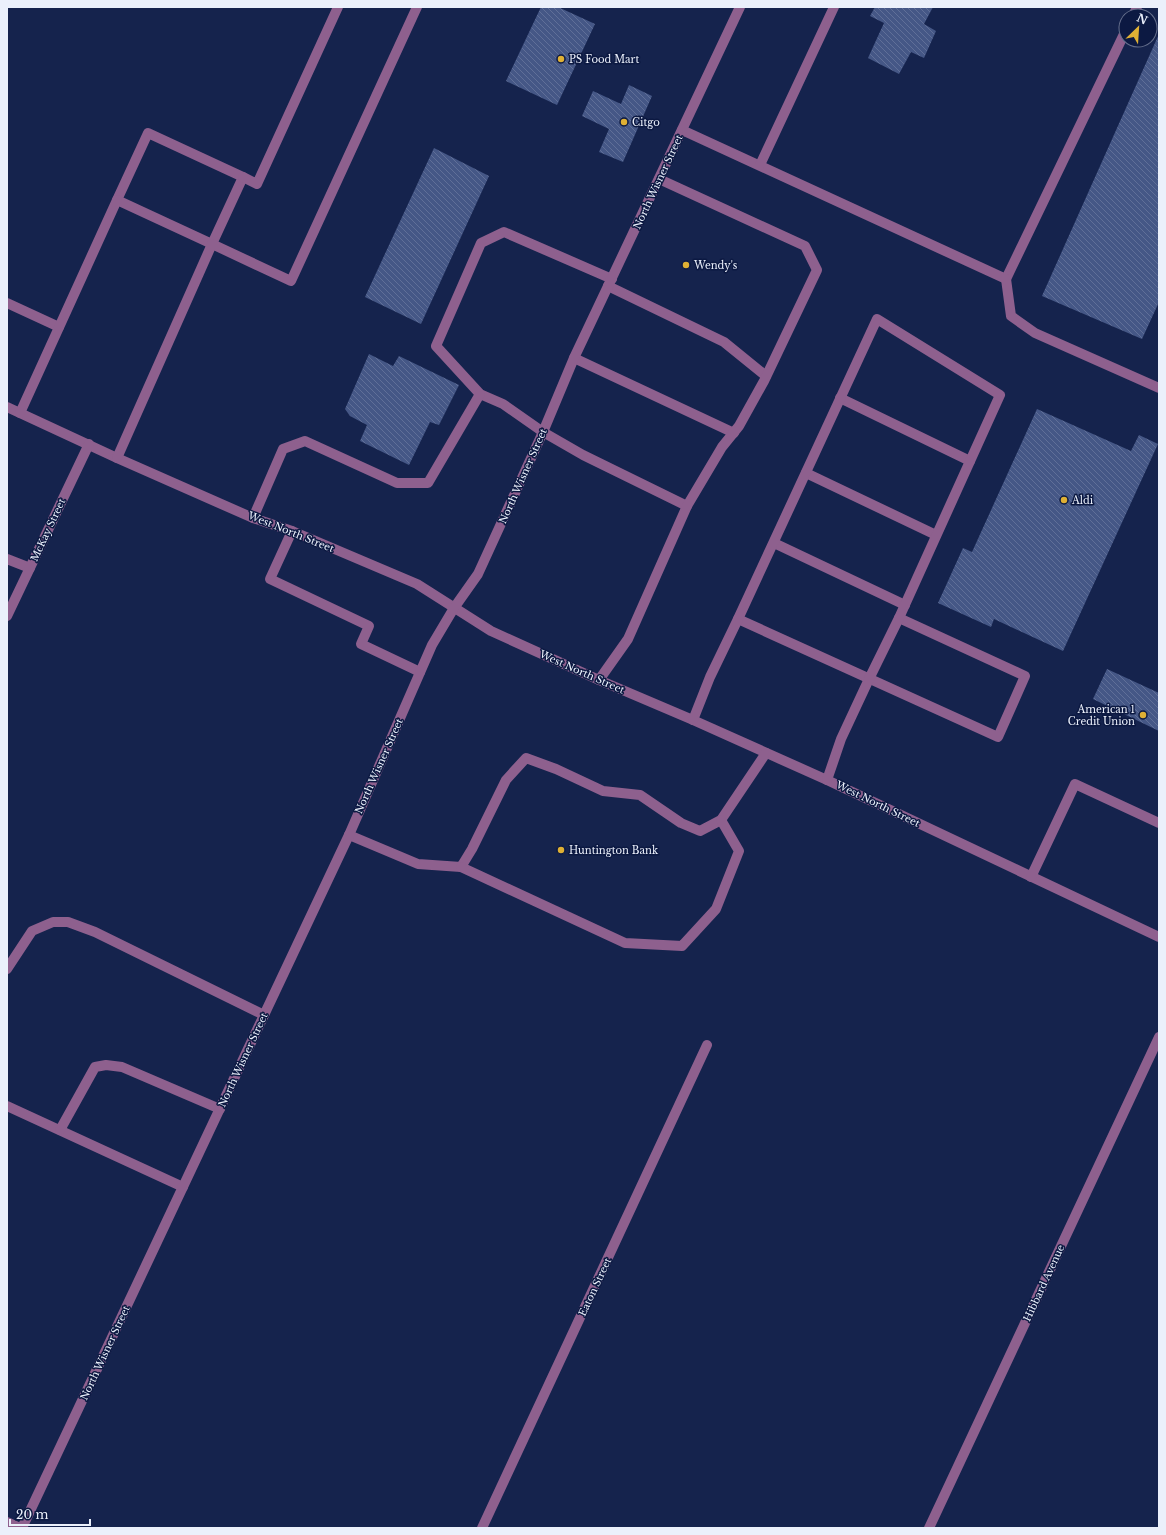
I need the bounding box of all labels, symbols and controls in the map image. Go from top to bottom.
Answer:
north arrow [1118,8,1158,48]
text: N [1135,10,1150,28]
place label: PS Food Mart [569,53,639,66]
marker: PS Food Mart [556,54,566,64]
place label: Citgo [632,116,660,129]
marker: Citgo [619,117,629,127]
street label: North Wisner Street [630,132,686,231]
place label: Wendy's [693,259,738,272]
marker: Wendy's [681,260,691,270]
street label: North Wisner Street [496,426,550,526]
place label: Aldi [1071,494,1094,507]
marker: Aldi [1059,495,1069,505]
street label: McKay Street [28,496,68,564]
street label: West North Street [245,508,336,555]
street label: West North Street [537,647,627,697]
place label: American 1 Credit Union [1068,703,1135,728]
marker: American 1 Credit Union [1138,710,1148,720]
street label: North Wisner Street [352,716,406,816]
street label: West North Street [833,778,922,830]
place label: Huntington Bank [569,844,659,857]
marker: Huntington Bank [556,845,566,855]
street label: North Wisner Street [215,1010,271,1109]
street label: Hibbard Avenue [1021,1242,1068,1323]
street label: Eaton Street [576,1256,614,1318]
street label: North Wisner Street [77,1303,133,1402]
scale bar [10,1501,90,1527]
text: 20 m [16,1507,48,1522]

